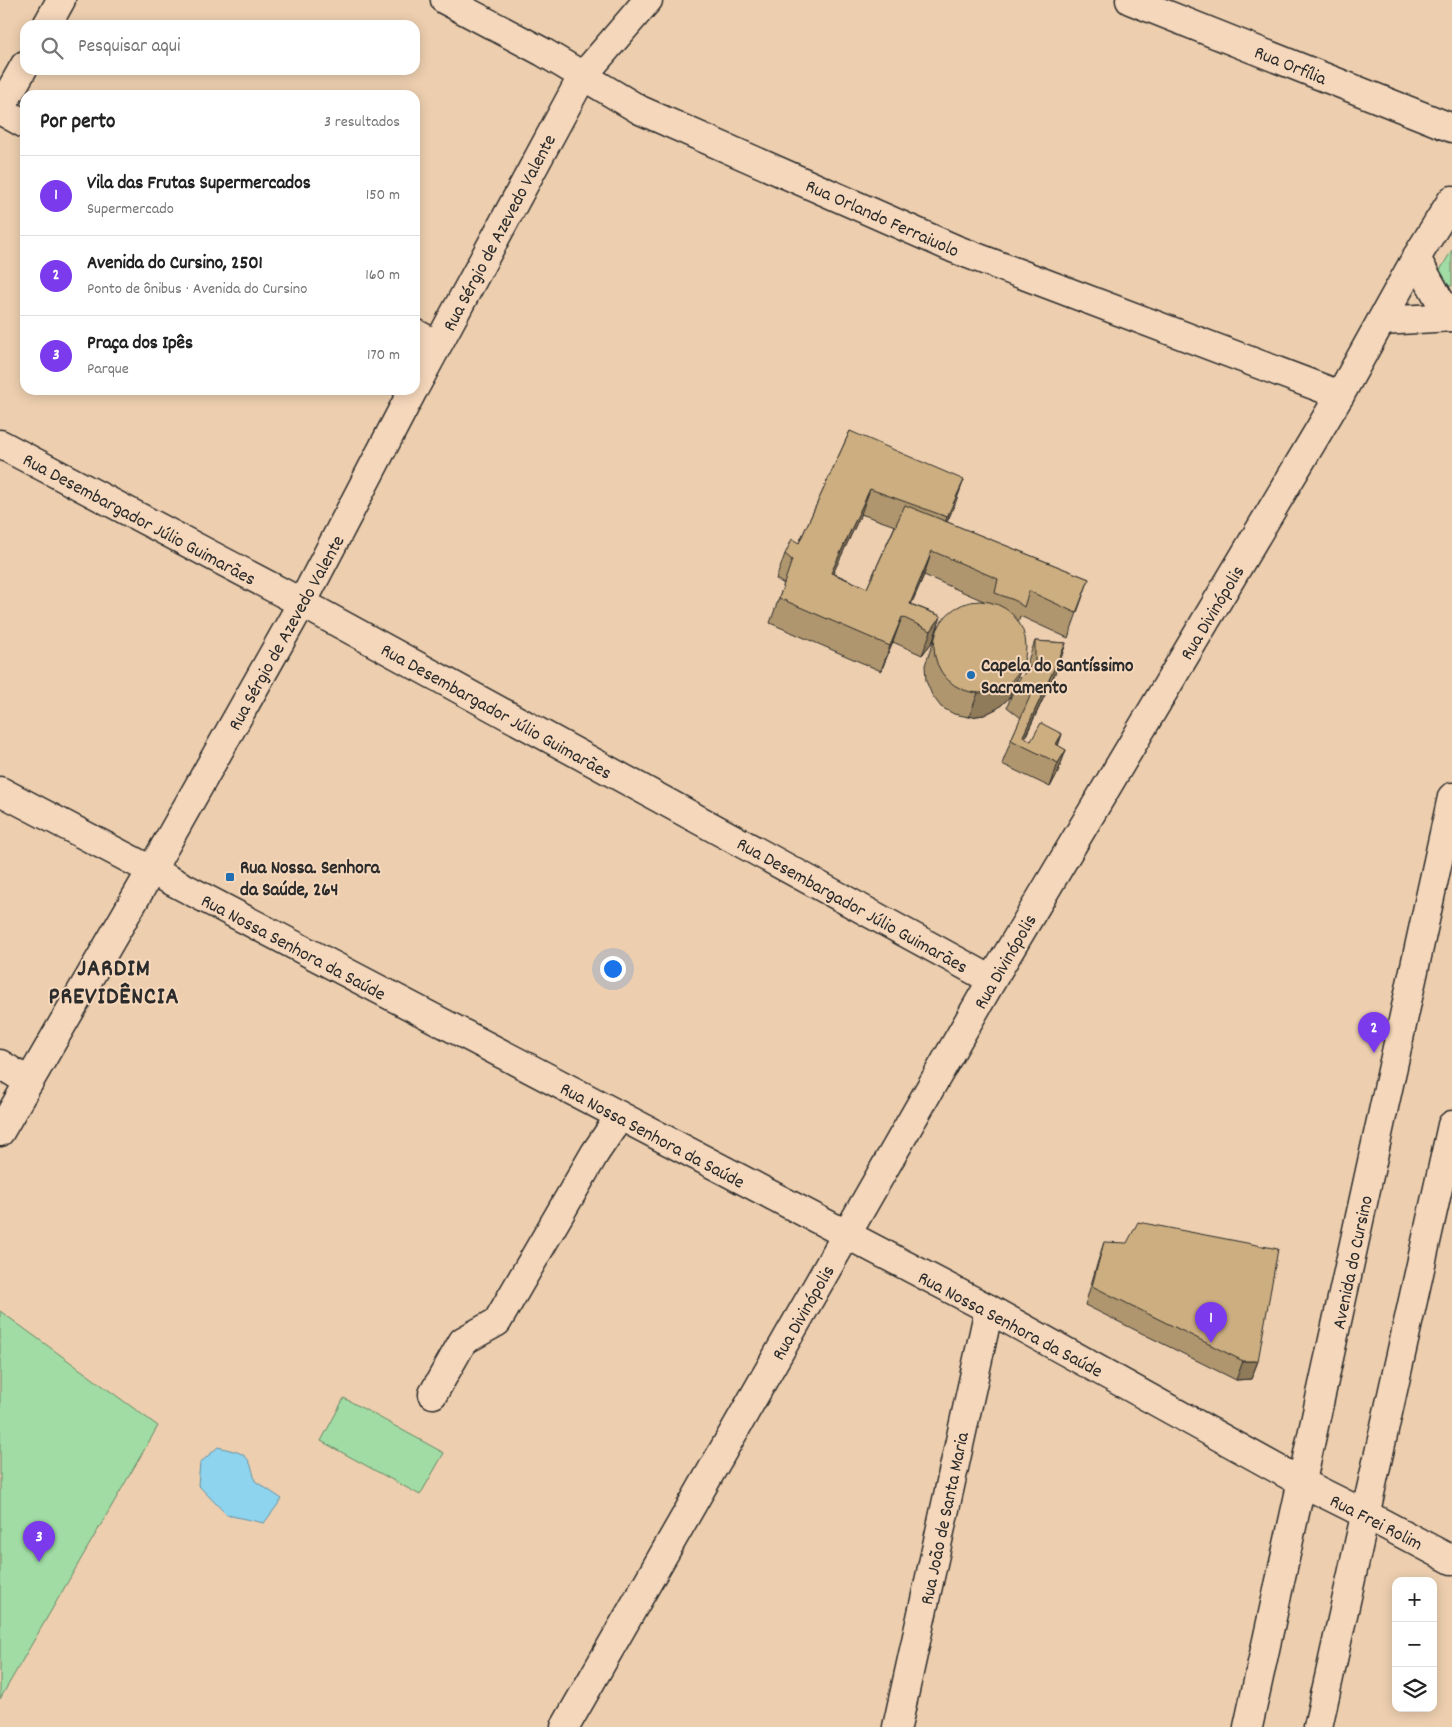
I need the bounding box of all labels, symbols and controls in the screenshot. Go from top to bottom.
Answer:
search box [20,20,420,75]
icon: search [38,34,66,62]
text: Pesquisar aqui [78,34,180,61]
street label: Rua Orfília [1250,41,1331,94]
text: Por perto [40,108,115,138]
text: 3 resultados [324,111,400,134]
street label: Rua Sérgio de Azevedo Valente [438,130,565,337]
text: Vila das Frutas Supermercados [87,171,311,198]
street label: Rua Orlando Ferraiuolo [800,174,963,266]
text: 1 [54,184,58,207]
text: 150 m [366,184,400,207]
text: Supermercado [87,198,174,221]
text: Avenida do Cursino, 2501 [87,251,263,278]
text: 2 [53,264,60,287]
text: 160 m [365,264,400,287]
text: Ponto de ônibus · Avenida do Cursino [87,278,307,301]
text: Praça dos Ipês [87,331,193,358]
text: 3 [52,344,60,367]
text: 170 m [367,344,400,367]
text: Parque [87,358,129,381]
street label: Rua Desembargador Júlio Guimarães [17,448,260,594]
street label: Rua Sérgio de Azevedo Valente [223,531,353,736]
street label: Rua Divinópolis [1175,561,1253,666]
street label: Rua Desembargador Júlio Guimarães [375,638,616,788]
place label: Capela do Santíssimo Sacramento [981,654,1134,703]
marker: Capela do Santíssimo Sacramento [965,669,977,681]
street label: Rua Desembargador Júlio Guimarães [731,832,972,982]
place label: Rua Nossa. Senhora da Saúde, 264 [240,856,381,905]
marker: Rua Nossa. Senhora da Saúde, 264 [224,871,236,883]
street label: Rua Nossa Senhora da Saúde [195,889,390,1009]
street label: Rua Divinópolis [969,910,1045,1015]
district label: JARDIM PREVIDÊNCIA [49,953,180,1015]
your location [600,956,626,982]
pin: 2 [1358,1012,1390,1053]
street label: Rua Nossa Senhora da Saúde [554,1077,749,1197]
street label: Avenida do Cursino [1327,1193,1382,1332]
street label: Rua Divinópolis [767,1261,843,1366]
street label: Rua Nossa Senhora da Saúde [912,1266,1107,1386]
pin: 1 [1195,1302,1227,1343]
street label: Rua João de Santa Maria [915,1429,978,1608]
street label: Rua Frei Rolim [1324,1489,1427,1559]
pin: 3 [23,1521,55,1562]
map controls [1392,1577,1437,1712]
button: + [1392,1577,1437,1622]
button: − [1392,1622,1437,1667]
button: layers [1392,1667,1437,1712]

